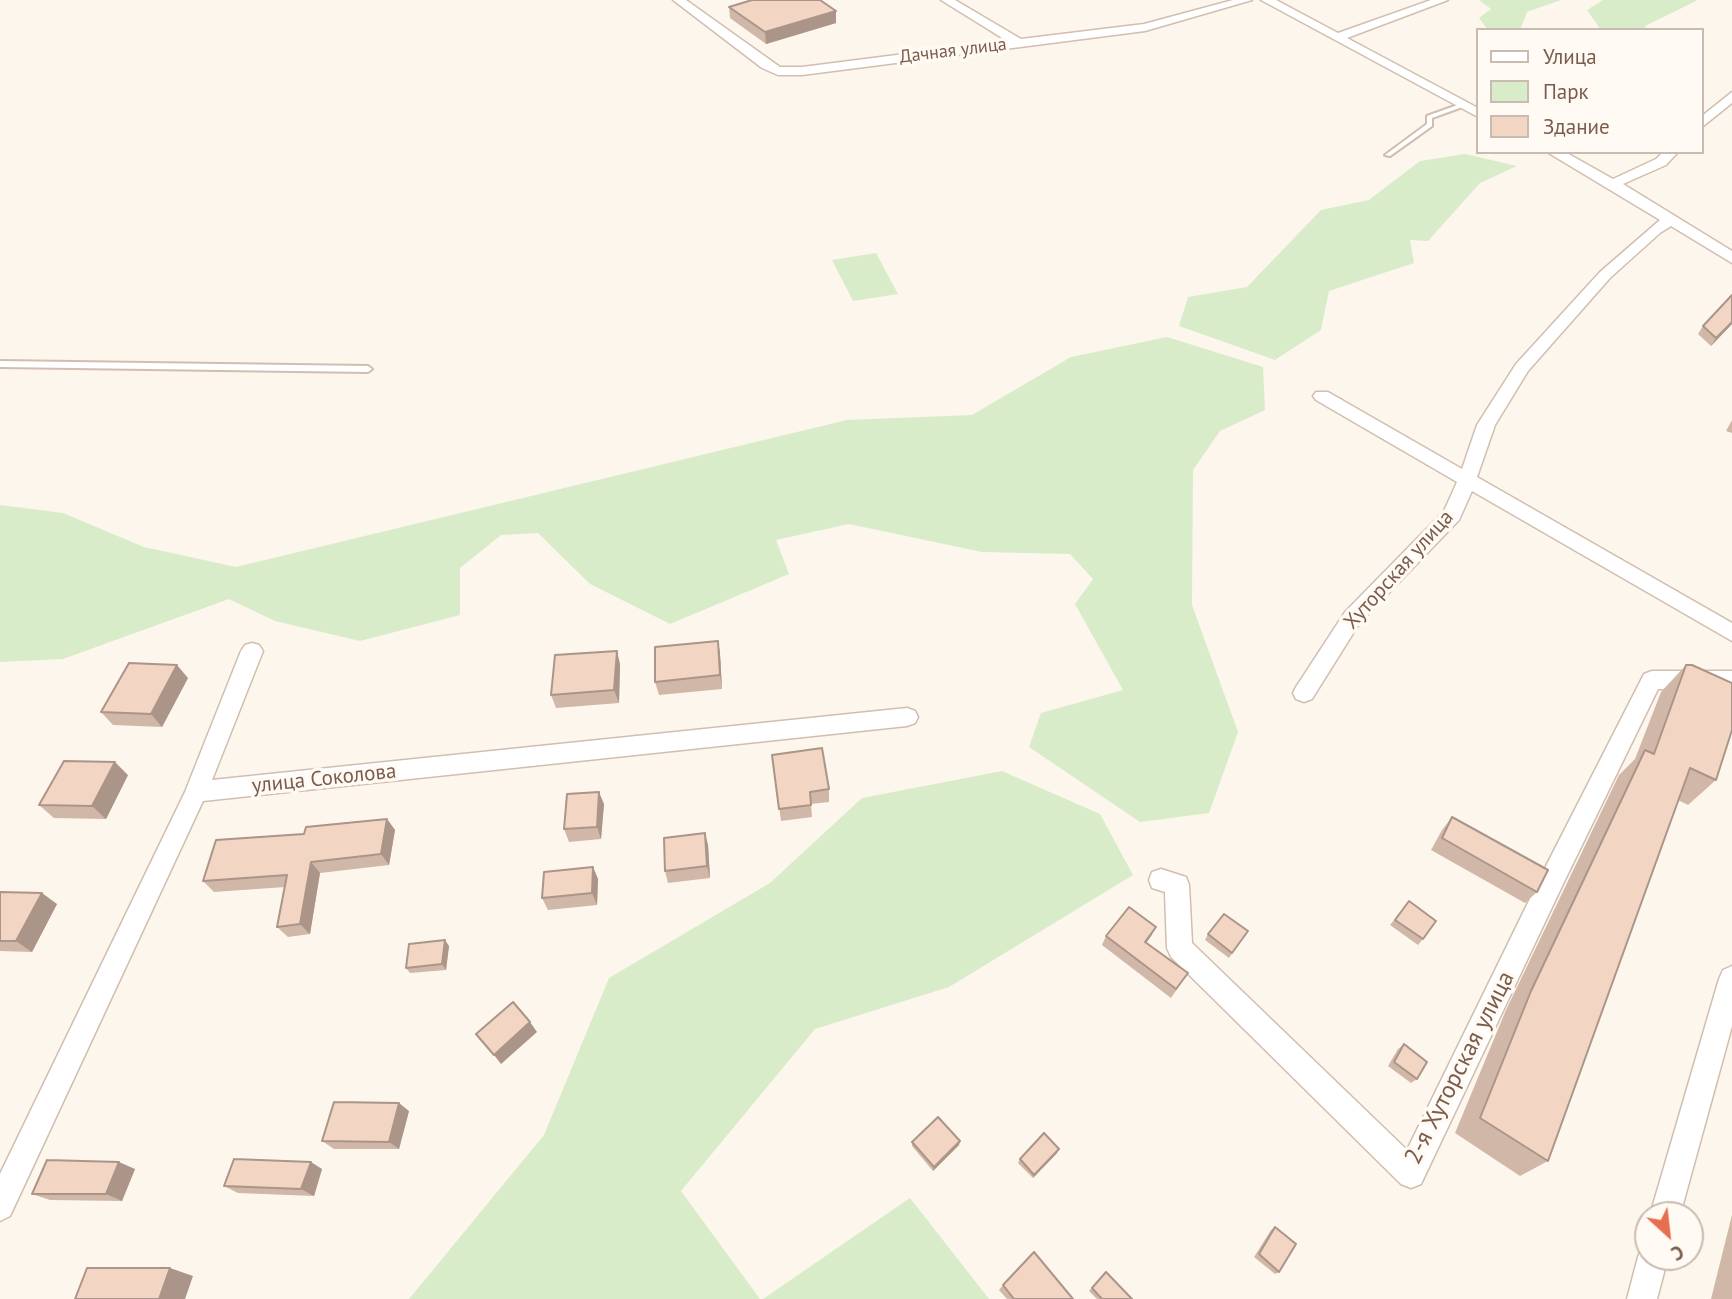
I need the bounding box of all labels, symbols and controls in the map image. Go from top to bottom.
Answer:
legend [1476,28,1704,154]
street label: Дачная улица [898,34,1008,68]
text: Улица [1543,43,1597,70]
text: Парк [1543,78,1589,105]
text: Здание [1543,113,1610,140]
street label: Хуторская улица [1339,505,1459,635]
street label: улица Соколова [250,759,398,799]
street label: 2-я Хуторская улица [1399,967,1521,1169]
north arrow [1634,1201,1704,1271]
text: С [1667,1240,1688,1266]

